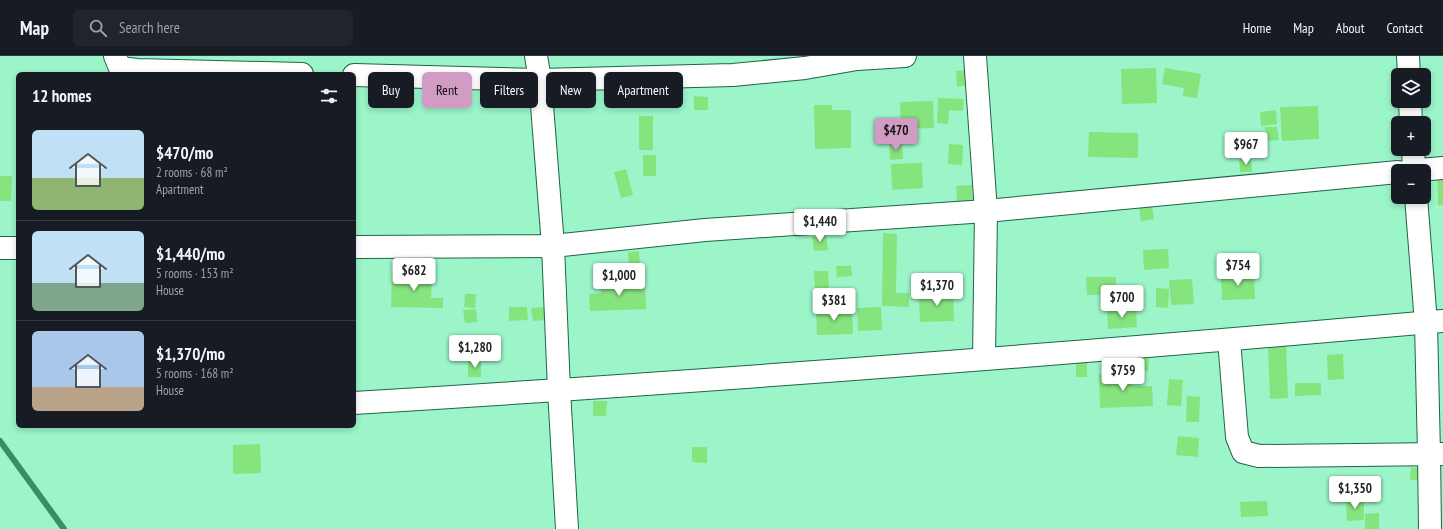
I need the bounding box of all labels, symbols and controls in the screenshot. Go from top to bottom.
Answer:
search box [73,10,353,46]
text: Map [20,16,49,40]
icon: search [87,17,109,39]
text: Search here [119,18,180,37]
text: Home [1243,19,1271,37]
text: Map [1293,19,1314,37]
text: About [1336,19,1365,37]
text: Contact [1387,19,1423,37]
map controls [1391,68,1431,204]
button: layers [1391,68,1431,108]
chip: Buy [368,72,414,108]
chip: Rent [422,72,472,108]
chip: Filters [480,72,538,108]
chip: New [546,72,596,108]
chip: Apartment [604,72,683,108]
text: 12 homes [32,85,91,107]
icon: filters [318,85,340,107]
button: + [1391,116,1431,156]
pin: $470 [872,118,920,152]
text: $470 [884,122,908,139]
pin: $967 [1222,132,1270,166]
text: $967 [1234,136,1258,153]
text: $470/mo [156,142,213,164]
icon: home [64,146,112,194]
text: 2 rooms · 68 m² [156,164,228,181]
button: − [1391,164,1431,204]
text: Apartment [156,181,204,198]
pin: $1,440 [787,209,853,243]
text: $1,440 [803,213,837,230]
text: $1,440/mo [156,243,225,265]
icon: home [64,247,112,295]
pin: $754 [1214,253,1262,287]
text: $754 [1226,257,1250,274]
pin: $682 [390,258,438,292]
text: $682 [402,262,426,279]
pin: $1,000 [586,263,652,297]
text: 5 rooms · 153 m² [156,265,234,282]
text: $1,000 [602,267,636,284]
pin: $1,370 [904,273,970,307]
text: $1,370 [920,277,954,294]
text: House [156,282,184,299]
pin: $700 [1098,285,1146,319]
pin: $381 [810,288,858,322]
text: $700 [1110,289,1134,306]
text: $381 [822,292,846,309]
pin: $1,280 [442,335,508,369]
text: $1,280 [458,339,492,356]
text: $1,370/mo [156,343,225,365]
icon: home [64,347,112,395]
pin: $759 [1099,358,1147,392]
text: $759 [1111,362,1135,379]
text: 5 rooms · 168 m² [156,365,234,382]
text: House [156,382,184,399]
pin: $1,350 [1322,476,1388,510]
text: $1,350 [1338,480,1372,497]

